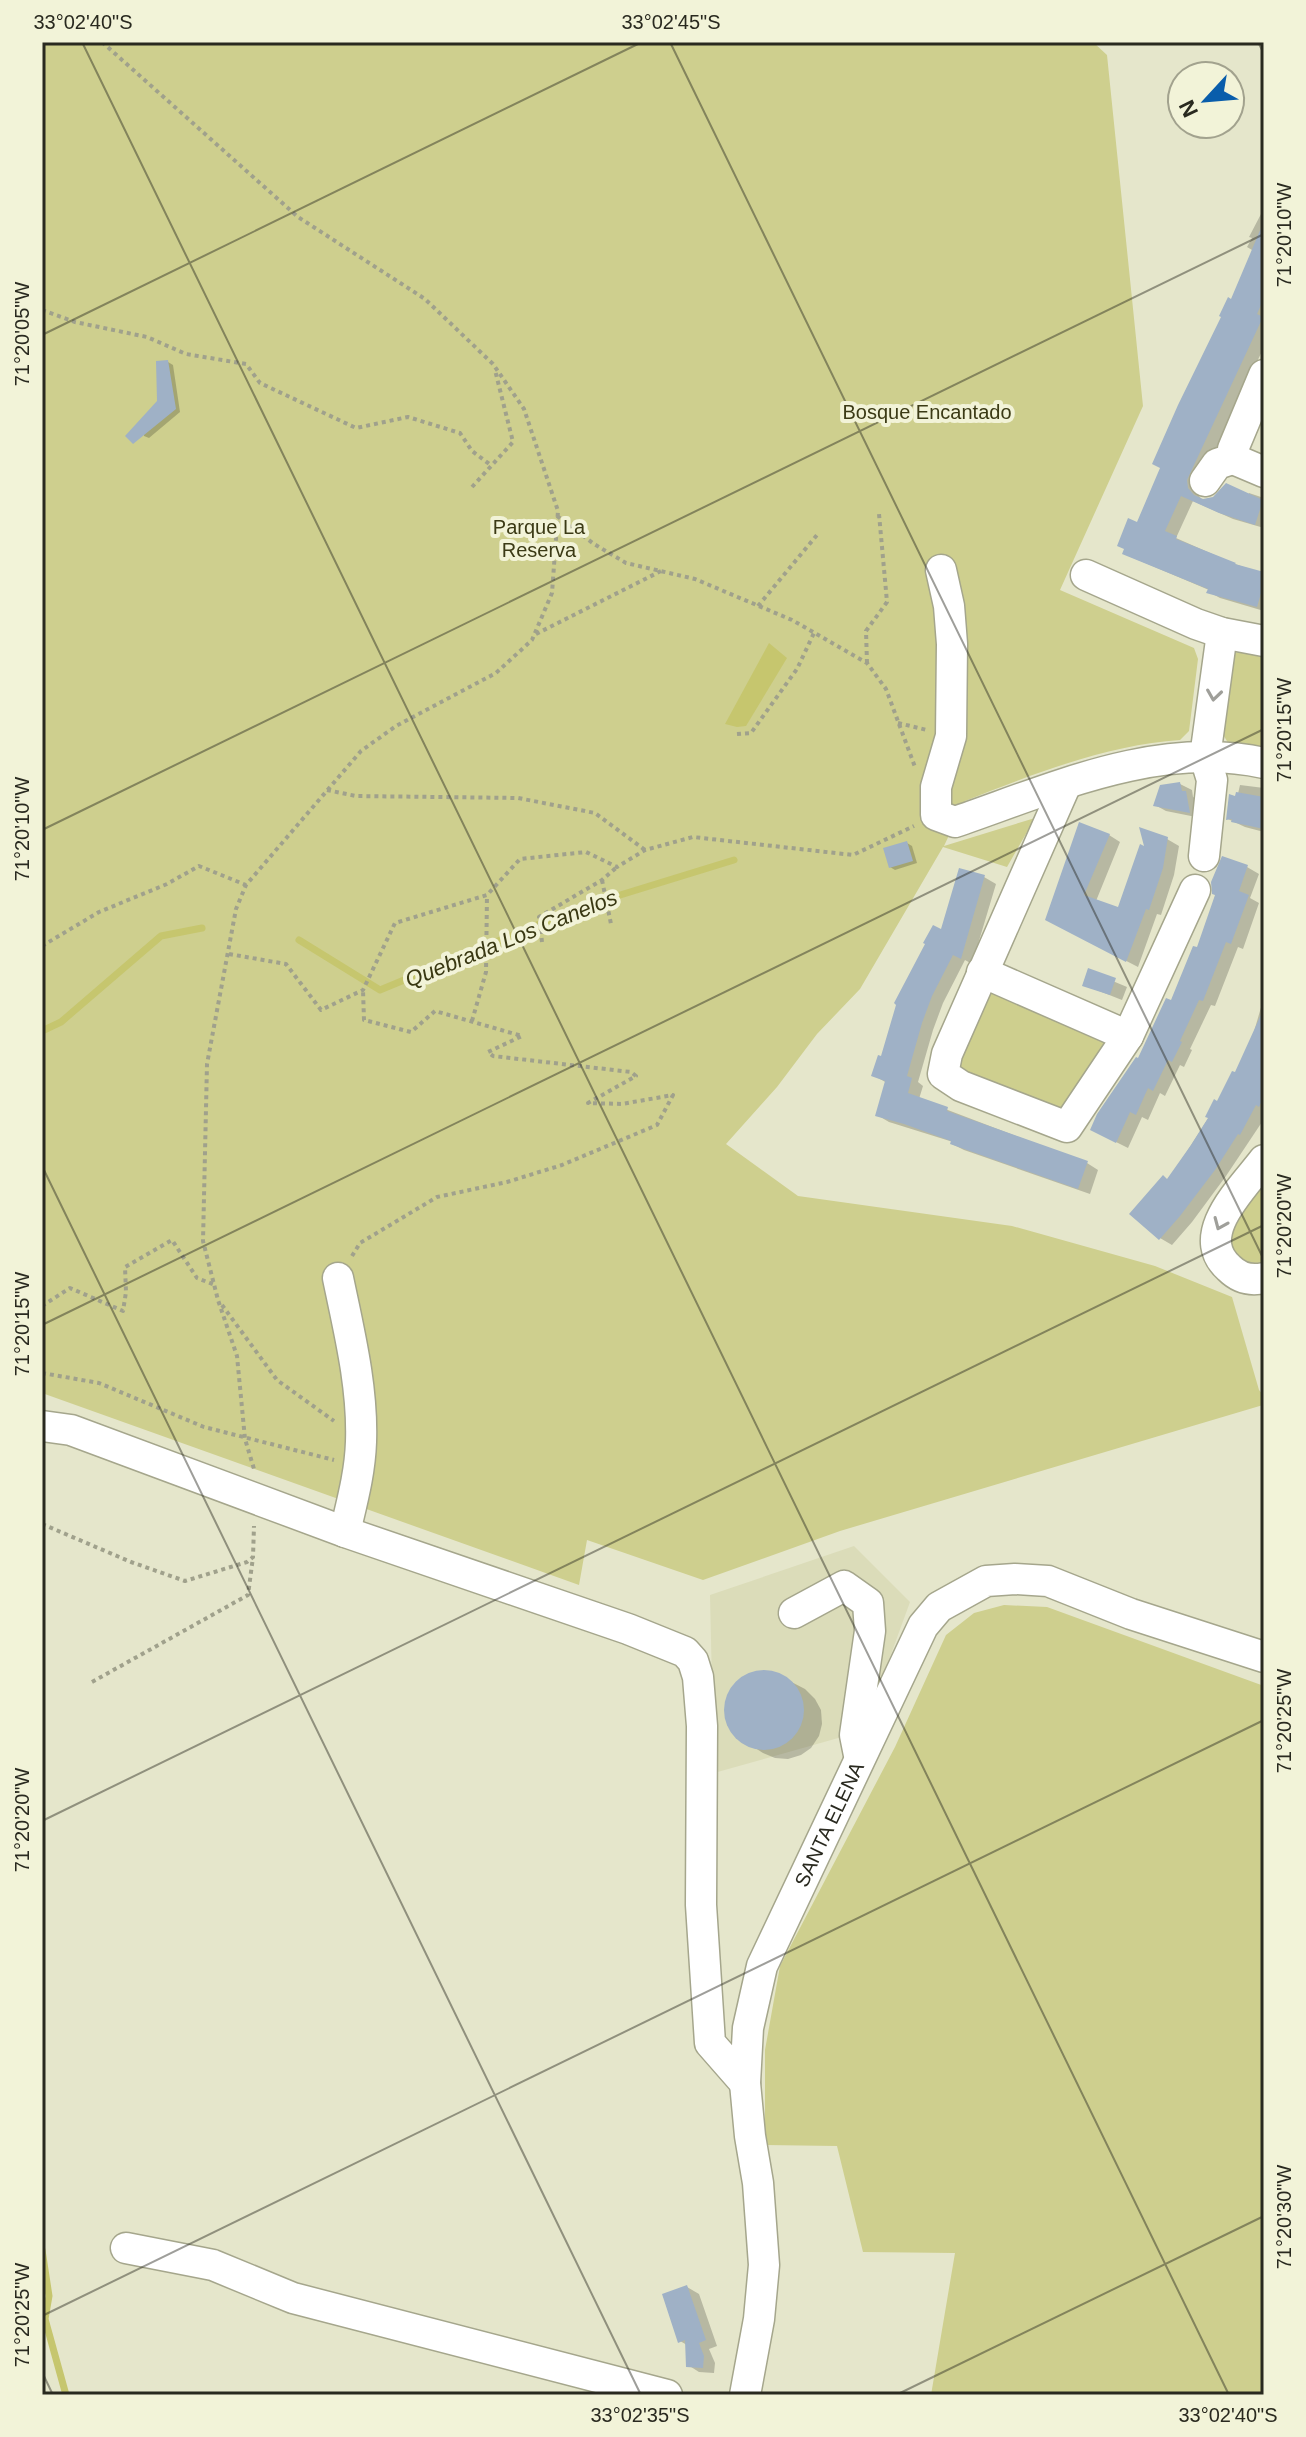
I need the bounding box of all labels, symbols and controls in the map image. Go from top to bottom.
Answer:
text: 33°02'40"S [34,11,133,33]
text: 33°02'45"S [622,11,721,33]
north arrow [1166,60,1246,140]
text: N [1174,96,1203,121]
text: 71°20'10"W [1273,183,1295,287]
text: 71°20'05"W [11,282,33,386]
park label: Bosque Encantado [842,401,1012,423]
park label: Parque La Reserva [493,516,586,561]
text: 71°20'15"W [1273,678,1295,782]
one-way arrow [1206,688,1223,702]
text: 71°20'10"W [11,777,33,881]
water label: Quebrada Los Canelos [402,884,621,992]
text: 71°20'20"W [1273,1174,1295,1278]
one-way arrow [1213,1216,1230,1230]
text: 71°20'15"W [11,1272,33,1376]
text: 71°20'25"W [1273,1669,1295,1773]
street label: SANTA ELENA [790,1758,868,1890]
text: 71°20'20"W [11,1768,33,1872]
text: 71°20'30"W [1273,2165,1295,2269]
text: 71°20'25"W [11,2263,33,2367]
text: 33°02'35"S [591,2404,690,2426]
text: 33°02'40"S [1179,2404,1278,2426]

